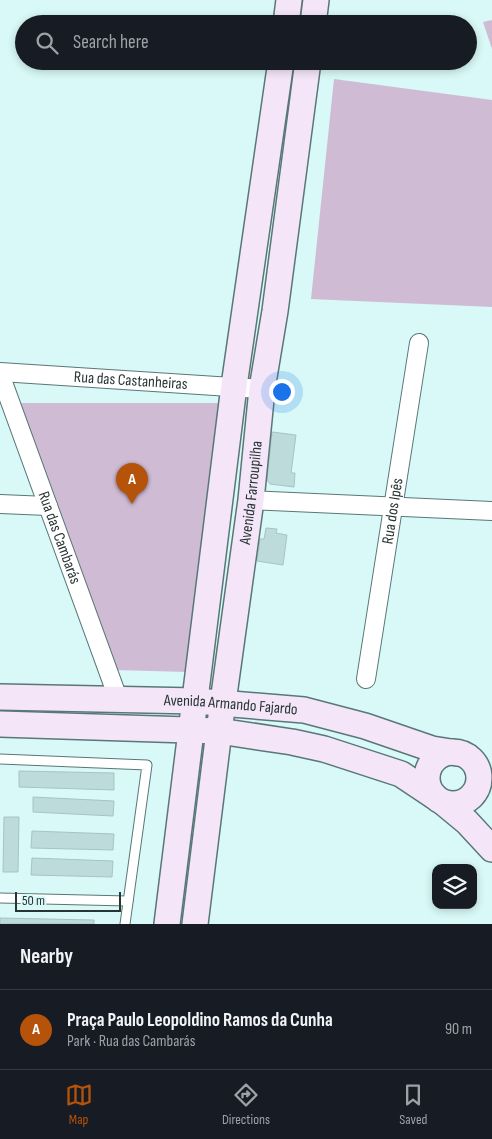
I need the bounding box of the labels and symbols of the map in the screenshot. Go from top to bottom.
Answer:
street label: Rua das Castanheiras [73,367,188,394]
your location [269,379,295,405]
street label: Avenida Farroupilha [235,440,266,547]
pin: A [116,463,148,504]
street label: Rua dos Ipês [378,477,407,545]
street label: Rua das Cambarás [34,489,85,587]
street label: Avenida Armando Fajardo [163,691,298,719]
scale bar [15,889,121,912]

